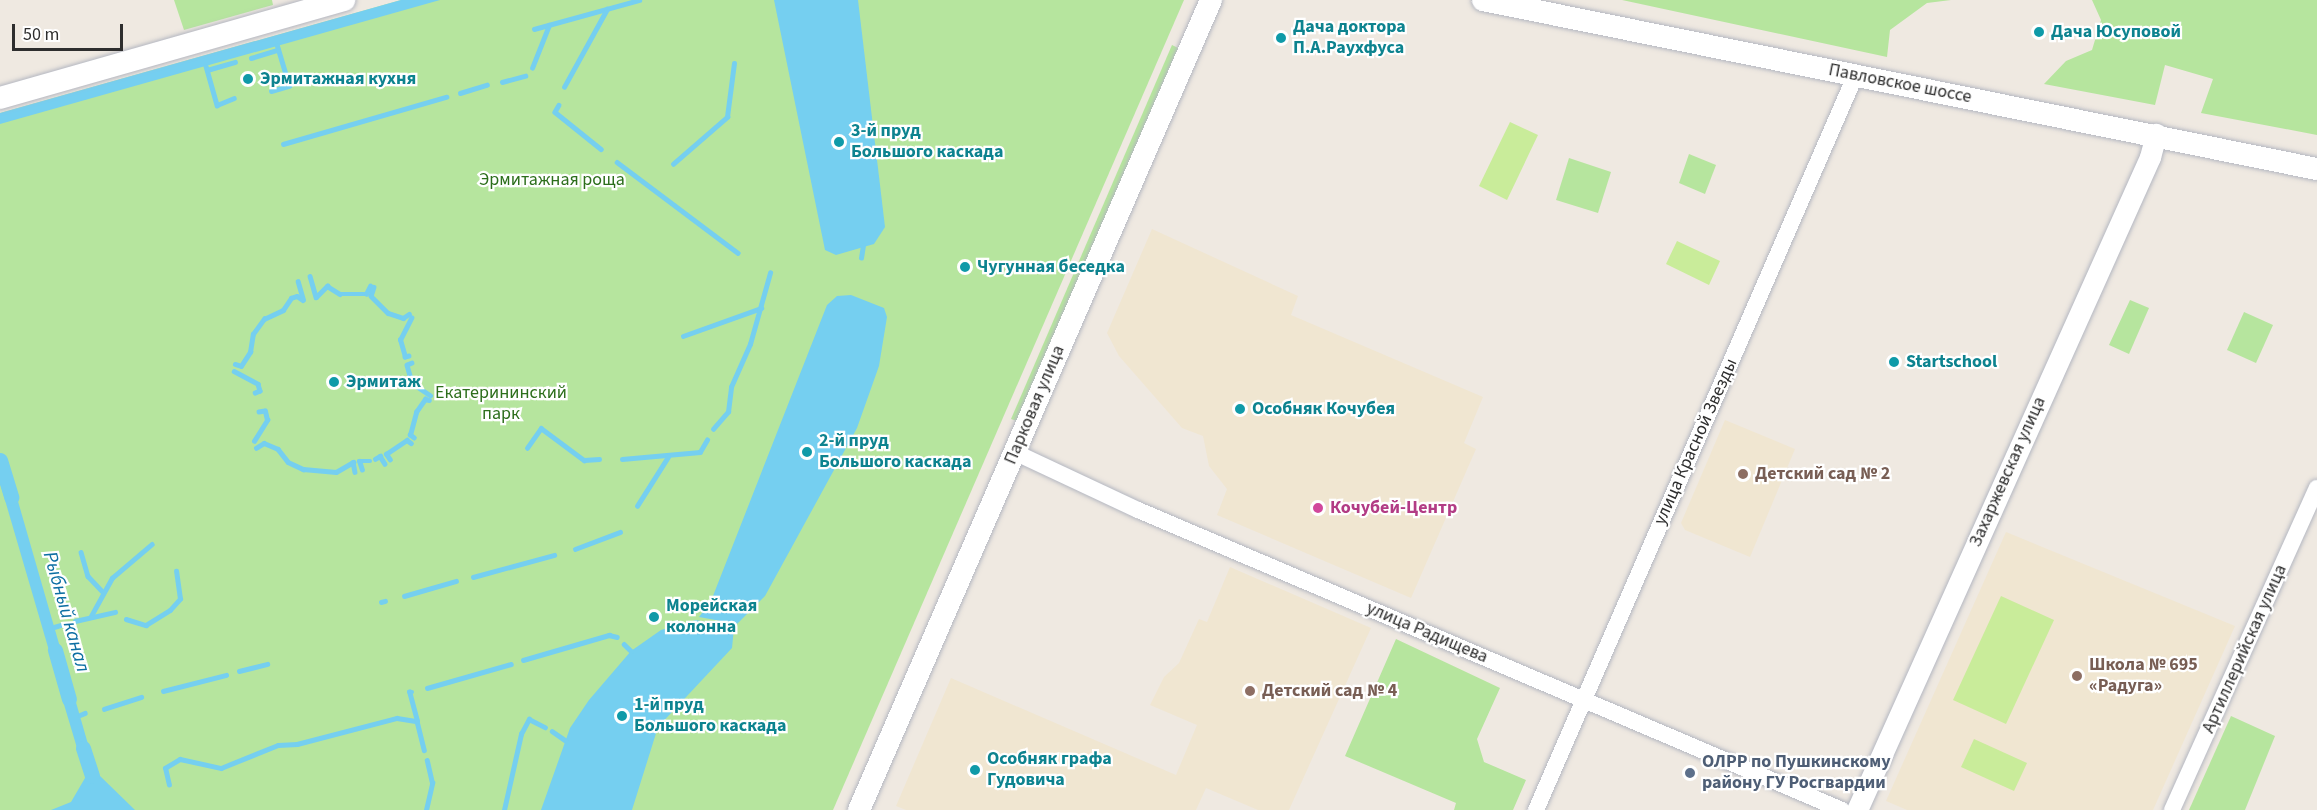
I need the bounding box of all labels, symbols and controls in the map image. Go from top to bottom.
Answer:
scale bar [15,12,126,50]
place label: Дача доктора П.А.Раухфуса [1293,17,1406,60]
place label: Дача Юсуповой [2051,21,2181,43]
text: 50 m [23,22,59,47]
marker: Дача Юсуповой [2032,25,2046,39]
marker: Дача доктора П.А.Раухфуса [1274,31,1288,45]
street label: Павловское шоссе [1827,60,1973,108]
place label: Эрмитажная кухня [260,68,416,90]
marker: Эрмитажная кухня [241,72,255,86]
place label: 3-й пруд Большого каскада [851,121,1003,164]
marker: 3-й пруд Большого каскада [832,135,846,149]
park label: Эрмитажная роща [479,169,625,191]
place label: Чугунная беседка [977,256,1125,278]
marker: Чугунная беседка [958,260,972,274]
street label: Парковая улица [1000,342,1070,468]
place label: Startschool [1906,351,1997,373]
street label: улица Красной Звезды [1650,355,1742,529]
marker: Startschool [1887,355,1901,369]
place label: Эрмитаж [346,371,421,393]
marker: Эрмитаж [327,375,341,389]
park label: Екатерининский парк [435,383,567,426]
street label: Захаржевская улица [1965,394,2051,550]
place label: Особняк Кочубея [1252,398,1395,420]
marker: Особняк Кочубея [1233,402,1247,416]
place label: 2-й пруд Большого каскада [819,431,971,474]
marker: 2-й пруд Большого каскада [800,445,814,459]
place label: Детский сад № 2 [1755,463,1890,485]
marker: Детский сад № 2 [1736,467,1750,481]
place label: Кочубей-Центр [1330,497,1457,519]
marker: Кочубей-Центр [1311,501,1325,515]
water label: Рыбный канал [37,549,95,675]
street label: Артиллерийская улица [2198,561,2292,737]
place label: Морейская колонна [666,596,757,638]
street label: улица Радищева [1363,598,1491,668]
marker: Морейская колонна [647,610,661,624]
place label: Школа № 695 «Радуга» [2089,655,2198,698]
marker: Школа № 695 «Радуга» [2070,669,2084,683]
place label: Детский сад № 4 [1262,680,1397,702]
marker: Детский сад № 4 [1243,684,1257,698]
place label: 1-й пруд Большого каскада [634,695,786,738]
marker: 1-й пруд Большого каскада [615,709,629,723]
place label: Особняк графа Гудовича [987,749,1112,792]
place label: ОЛРР по Пушкинскому району ГУ Росгвардии [1702,752,1891,795]
marker: Особняк графа Гудовича [968,763,982,777]
marker: ОЛРР по Пушкинскому району ГУ Росгвардии [1683,766,1697,780]

